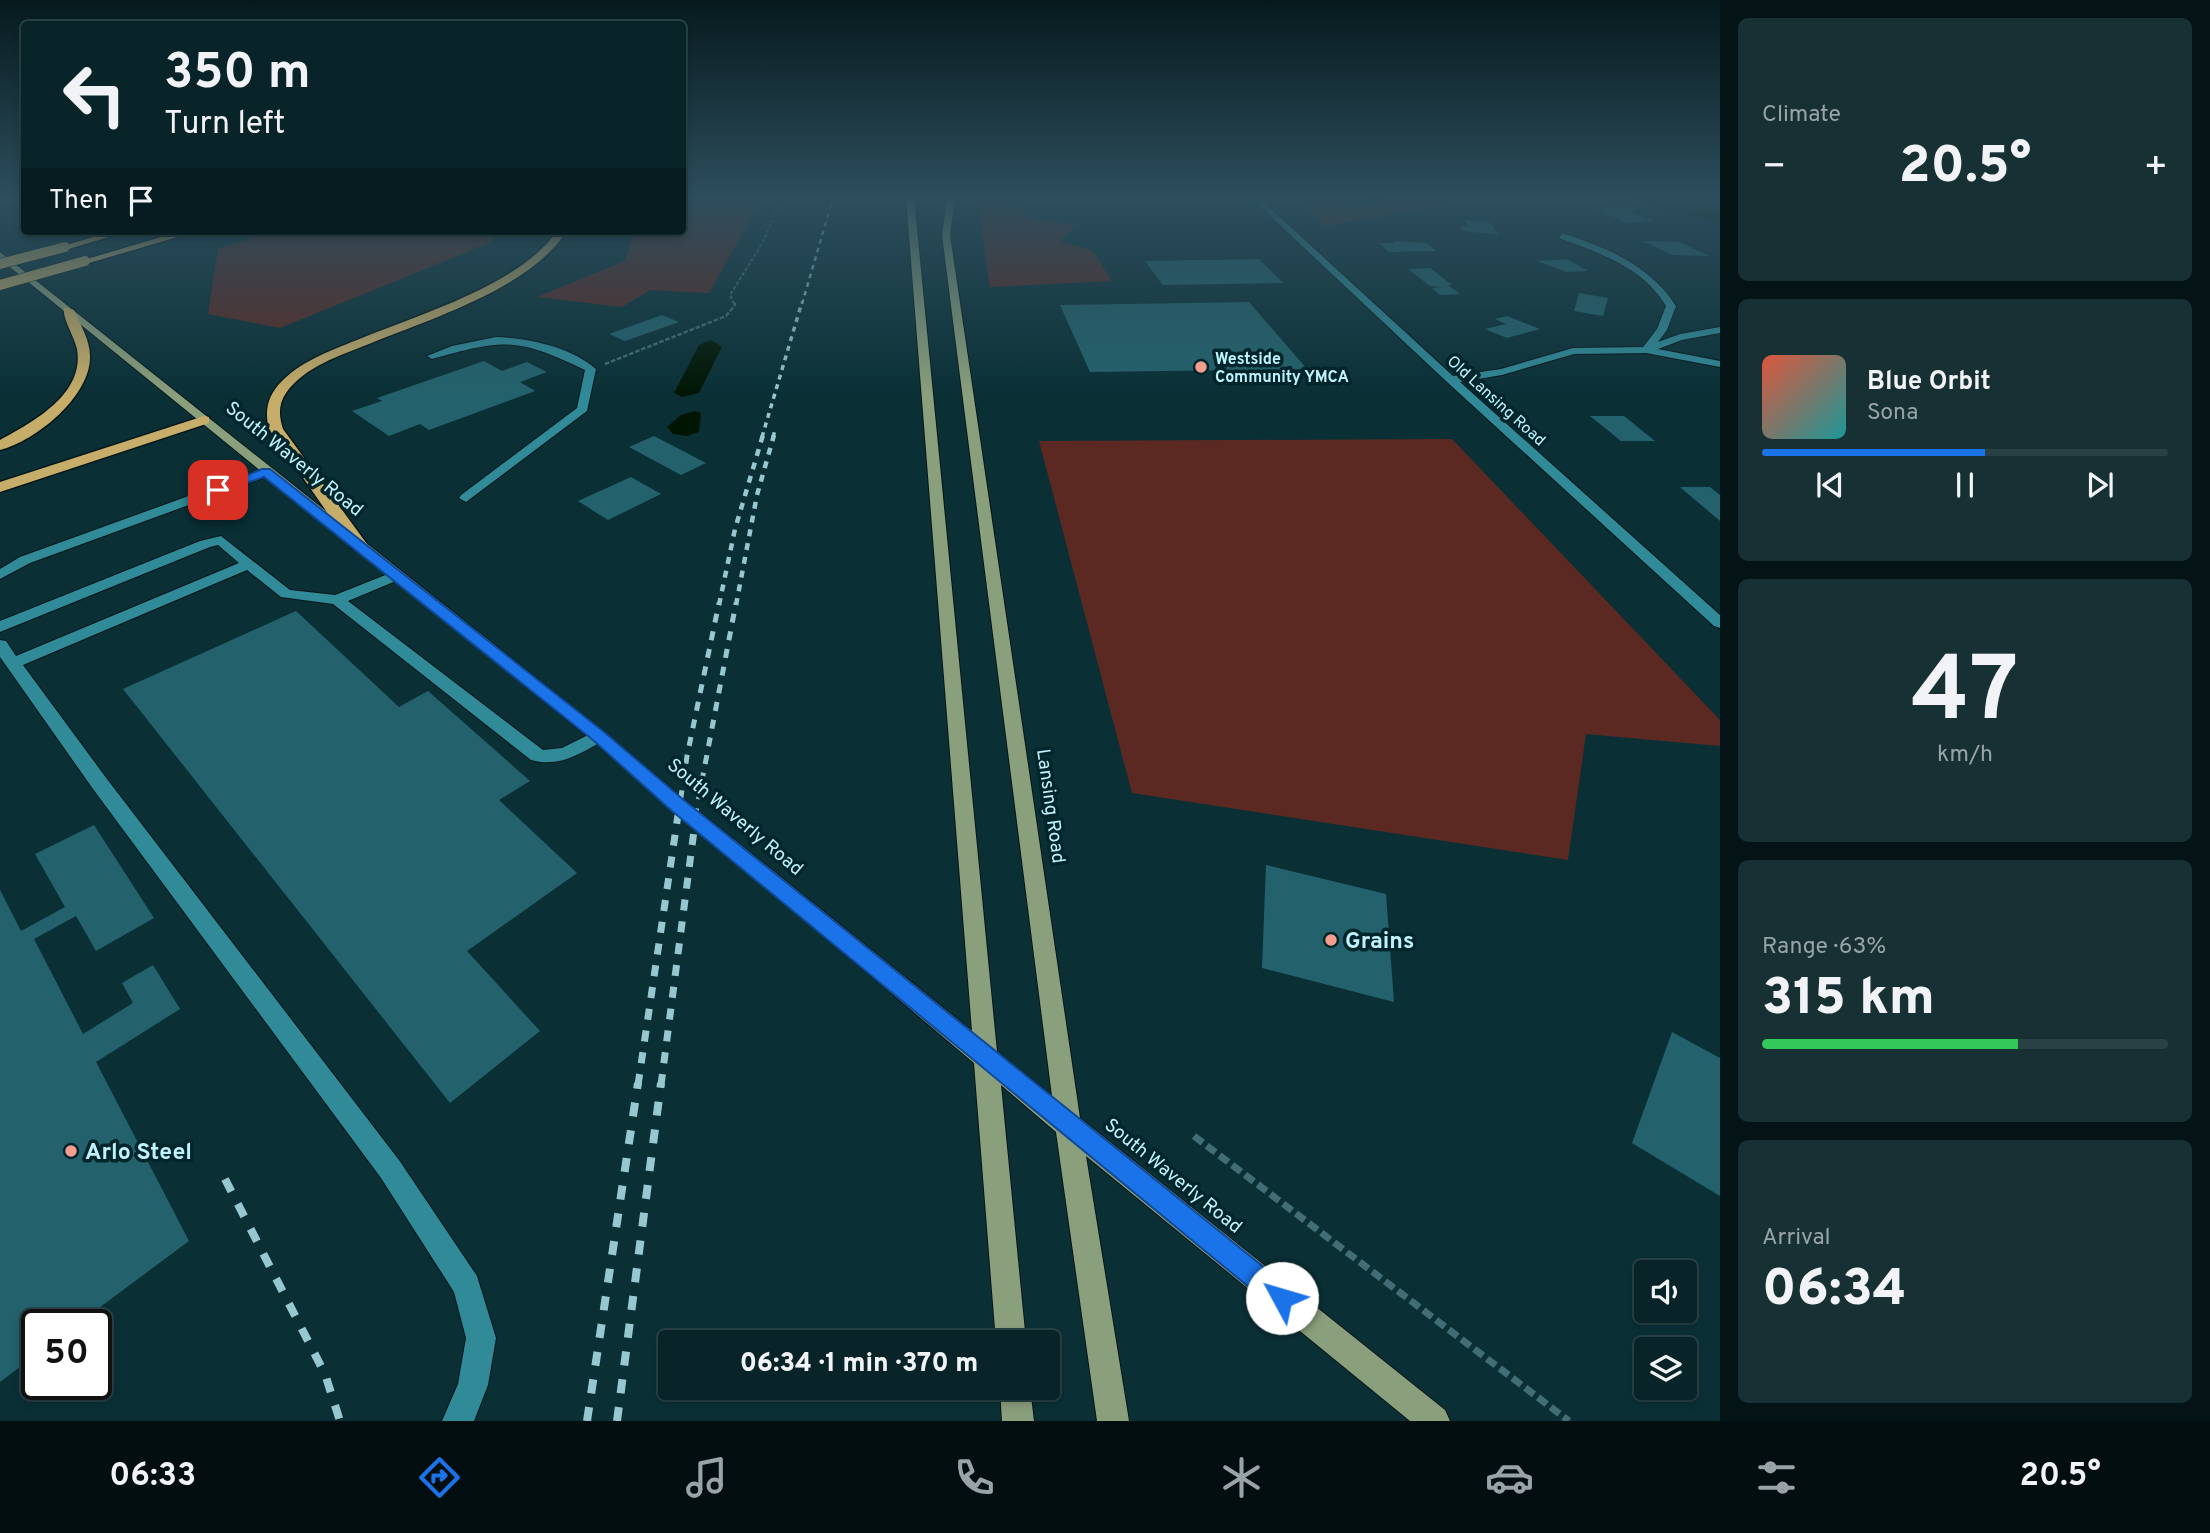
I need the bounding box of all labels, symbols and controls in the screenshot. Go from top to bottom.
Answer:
text: 350 m [164,44,311,106]
icon: left [49,49,140,140]
text: Climate [1762,101,1841,130]
text: Turn left [164,105,285,145]
text: 20.5° [1899,135,2031,201]
text: − [1762,144,1787,193]
text: + [2143,144,2168,193]
icon: arrive [122,182,160,220]
text: Then [49,185,108,218]
place label: Westside Community YMCA [1215,350,1349,388]
street label: Old Lansing Road [1442,352,1549,451]
marker: Westside Community YMCA [1193,359,1209,375]
text: Blue Orbit [1867,366,1991,399]
street label: South Waverly Road [220,397,367,522]
text: Sona [1867,399,1918,428]
pin [188,460,248,520]
icon: previous [1811,466,1849,504]
icon: pause [1946,466,1984,504]
icon: next [2081,466,2119,504]
icon: arrive [199,471,237,509]
text: 47 [1911,638,2019,753]
text: km/h [1937,741,1993,770]
street label: Lansing Road [1030,747,1070,865]
street label: South Waverly Road [662,754,808,881]
place label: Grains [1345,928,1414,957]
marker: Grains [1323,932,1339,948]
text: Range · 63% [1762,933,1886,962]
text: 315 km [1762,967,1935,1033]
street label: South Waverly Road [1099,1114,1246,1239]
place label: Arlo Steel [85,1139,192,1168]
marker: Arlo Steel [63,1143,79,1159]
text: Arrival [1762,1224,1831,1253]
text: 06:34 [1762,1258,1907,1324]
map controls [1634,1260,1697,1400]
button: sound [1634,1260,1697,1323]
position arrow [1245,1261,1319,1335]
speed limit sign: 50 [21,1309,112,1400]
button: layers [1634,1337,1697,1400]
text: 06:34 · 1 min · 370 m [740,1348,978,1381]
icon: directions [415,1453,464,1502]
icon: music [682,1453,731,1502]
icon: phone [950,1453,999,1502]
icon: climate [1217,1453,1266,1502]
icon: car [1485,1453,1534,1502]
icon: filters [1752,1453,1801,1502]
text: 06:33 [109,1457,196,1497]
text: 20.5° [2019,1457,2101,1497]

